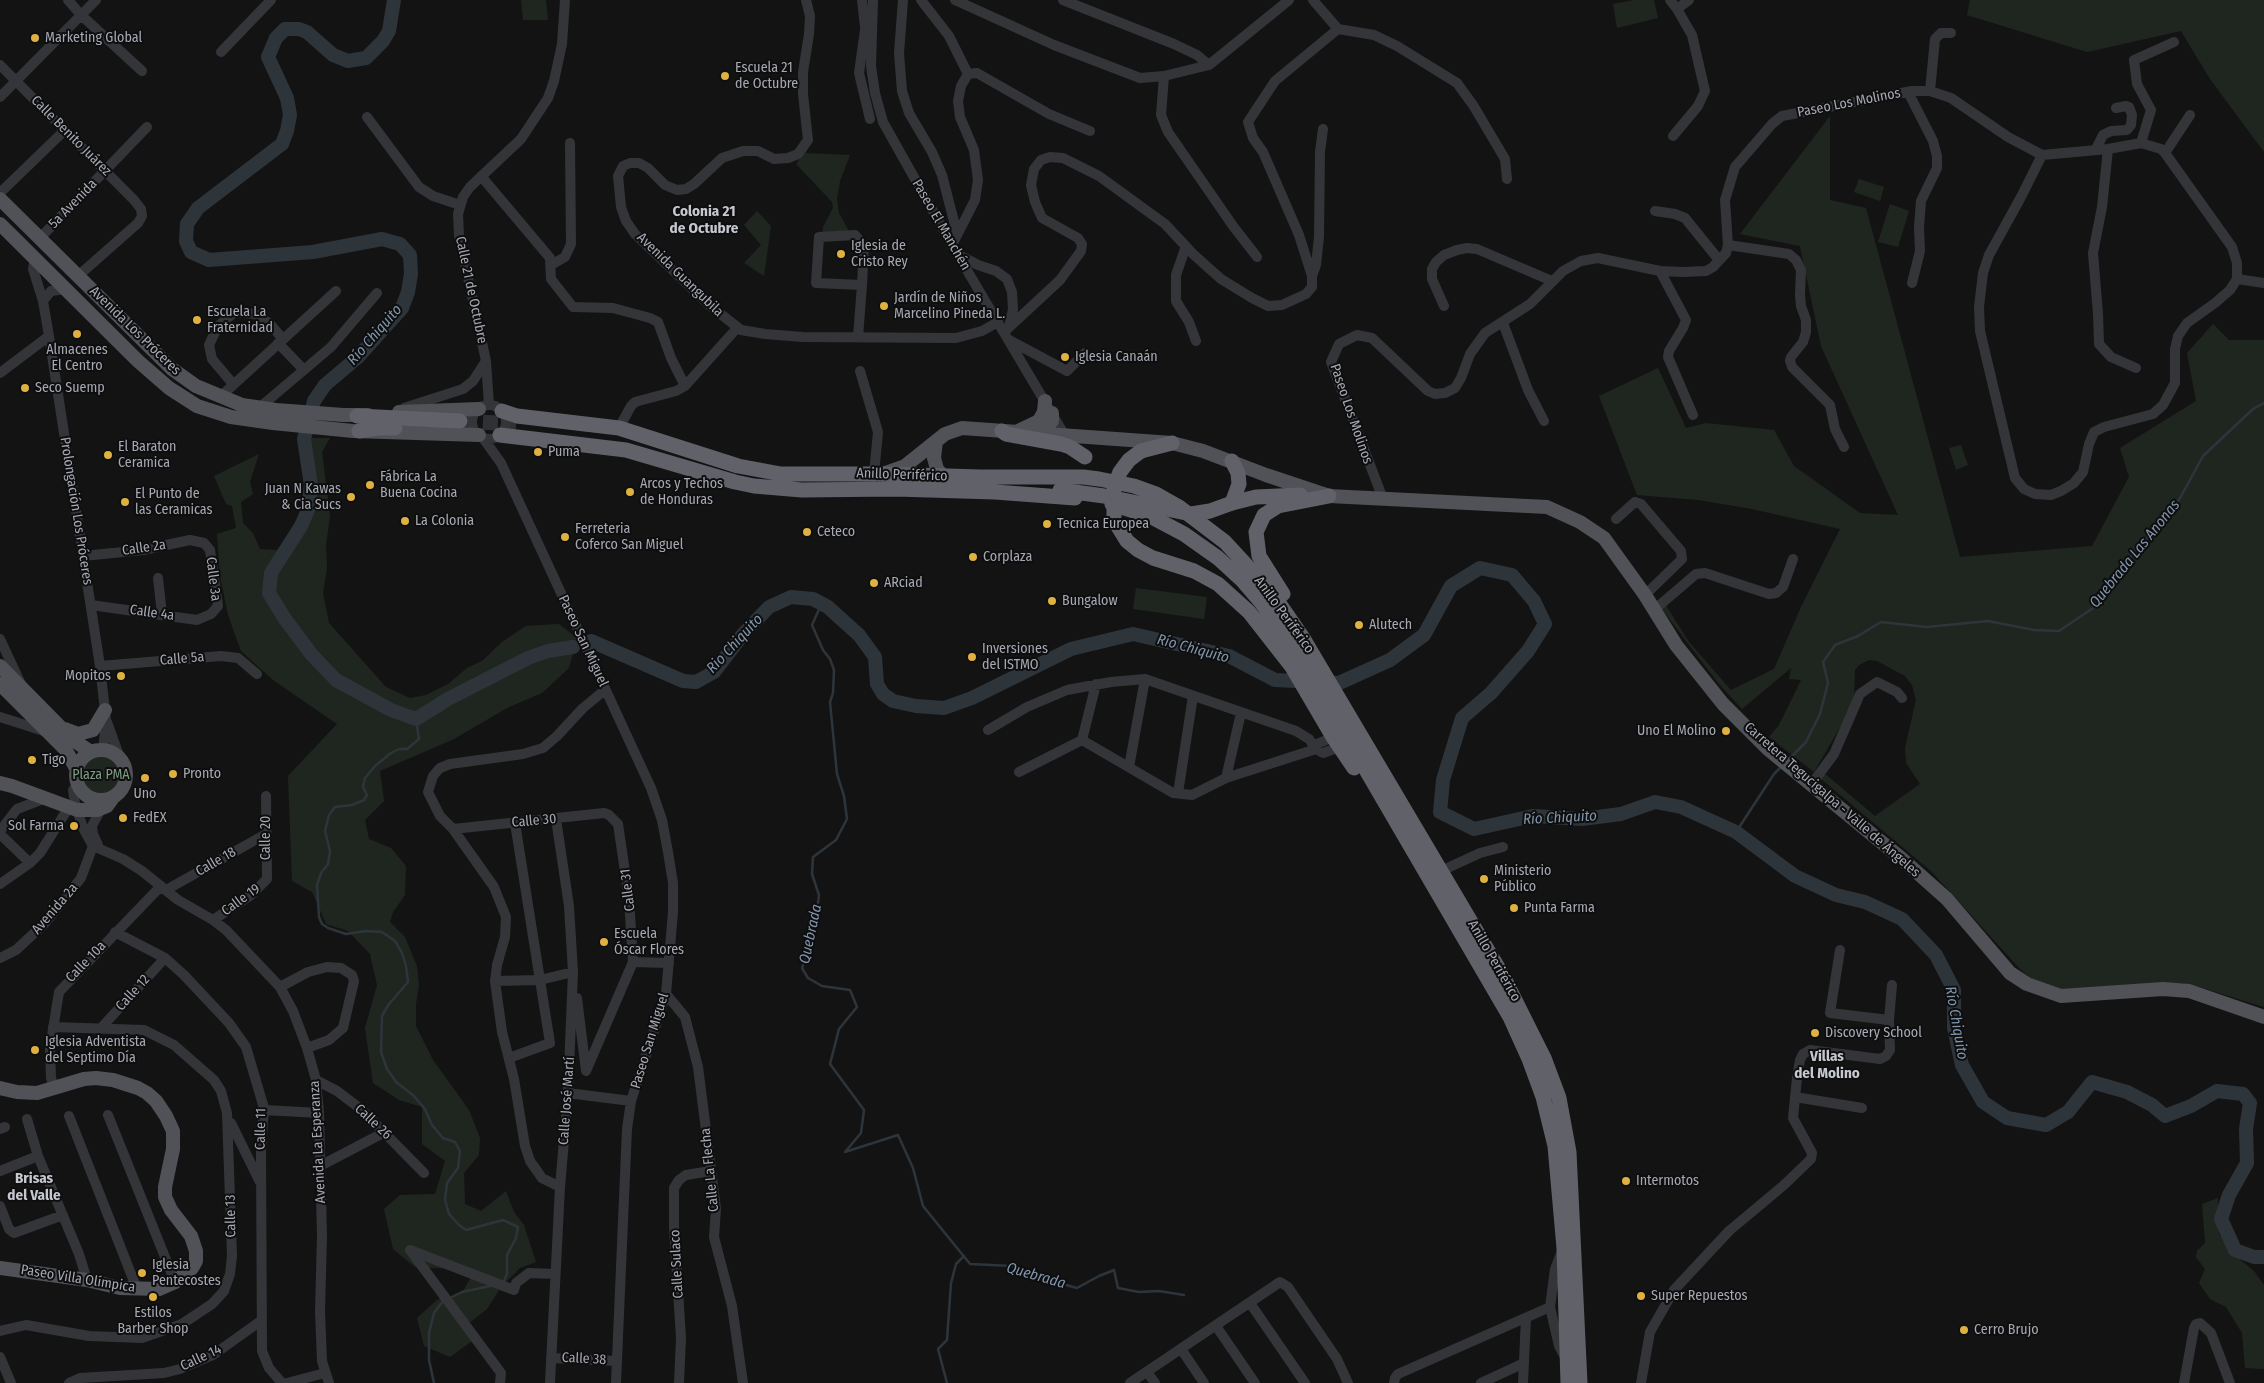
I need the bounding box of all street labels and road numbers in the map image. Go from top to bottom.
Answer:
street label: Paseo Los Molinos [1796,85,1902,121]
street label: Calle Benito Juárez [27,92,115,180]
street label: 5a Avenida [45,176,101,232]
street label: Paseo El Manchén [908,177,974,273]
street label: Avenida Guangubila [633,229,727,321]
street label: Calle 21 de Octubre [451,235,491,345]
street label: Avenida Los Próceres [86,283,184,379]
street label: Paseo Los Molinos [1326,362,1376,466]
street label: Prolongación Los Próceres [56,436,96,586]
street label: Anillo Periférico [856,465,948,485]
street label: Calle 2a [121,537,167,559]
street label: Calle 3a [202,556,224,602]
street label: Anillo Periférico [1250,573,1318,657]
street label: Paseo San Miguel [554,592,612,690]
street label: Calle 4a [129,602,175,624]
street label: Calle 5a [159,649,205,669]
street label: Carretera Tegucigalpa - Valle de Ángeles [1741,719,1923,881]
street label: Calle 30 [511,811,557,831]
street label: Calle 20 [258,816,274,860]
street label: Calle 18 [193,844,239,880]
street label: Calle 31 [617,868,639,912]
street label: Avenida 2a [28,880,82,938]
street label: Calle 19 [218,880,264,920]
street label: Anillo Periférico [1464,917,1524,1005]
street label: Calle 10a [62,938,110,986]
street label: Calle 12 [112,971,154,1015]
street label: Paseo San Miguel [627,991,673,1091]
street label: Calle José Martí [556,1056,578,1146]
street label: Avenida La Esperanza [306,1080,330,1204]
street label: Calle 26 [351,1101,395,1143]
street label: Calle 11 [252,1108,270,1150]
street label: Calle La Flecha [697,1127,723,1213]
street label: Calle 13 [222,1194,240,1238]
street label: Calle Sulaco [667,1229,687,1299]
street label: Paseo Villa Olímpica [20,1262,136,1296]
street label: Calle 14 [178,1341,224,1375]
street label: Calle 38 [561,1349,607,1369]

